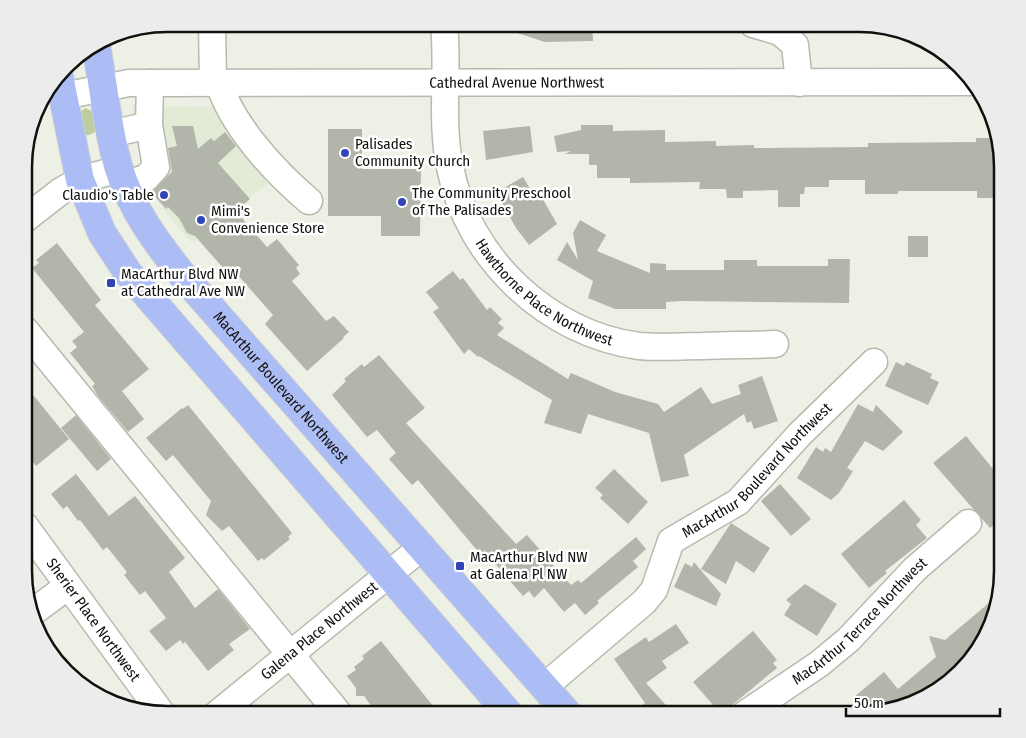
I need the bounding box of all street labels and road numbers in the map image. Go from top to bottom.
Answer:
street label: Cathedral Avenue Northwest [429,73,604,92]
street label: Hawthorne Place Northwest [472,235,615,349]
street label: MacArthur Boulevard Northwest [209,308,353,467]
street label: MacArthur Boulevard Northwest [679,399,836,542]
street label: MacArthur Terrace Northwest [789,554,931,689]
street label: Sherier Place Northwest [43,555,144,685]
street label: Galena Place Northwest [257,578,382,684]

